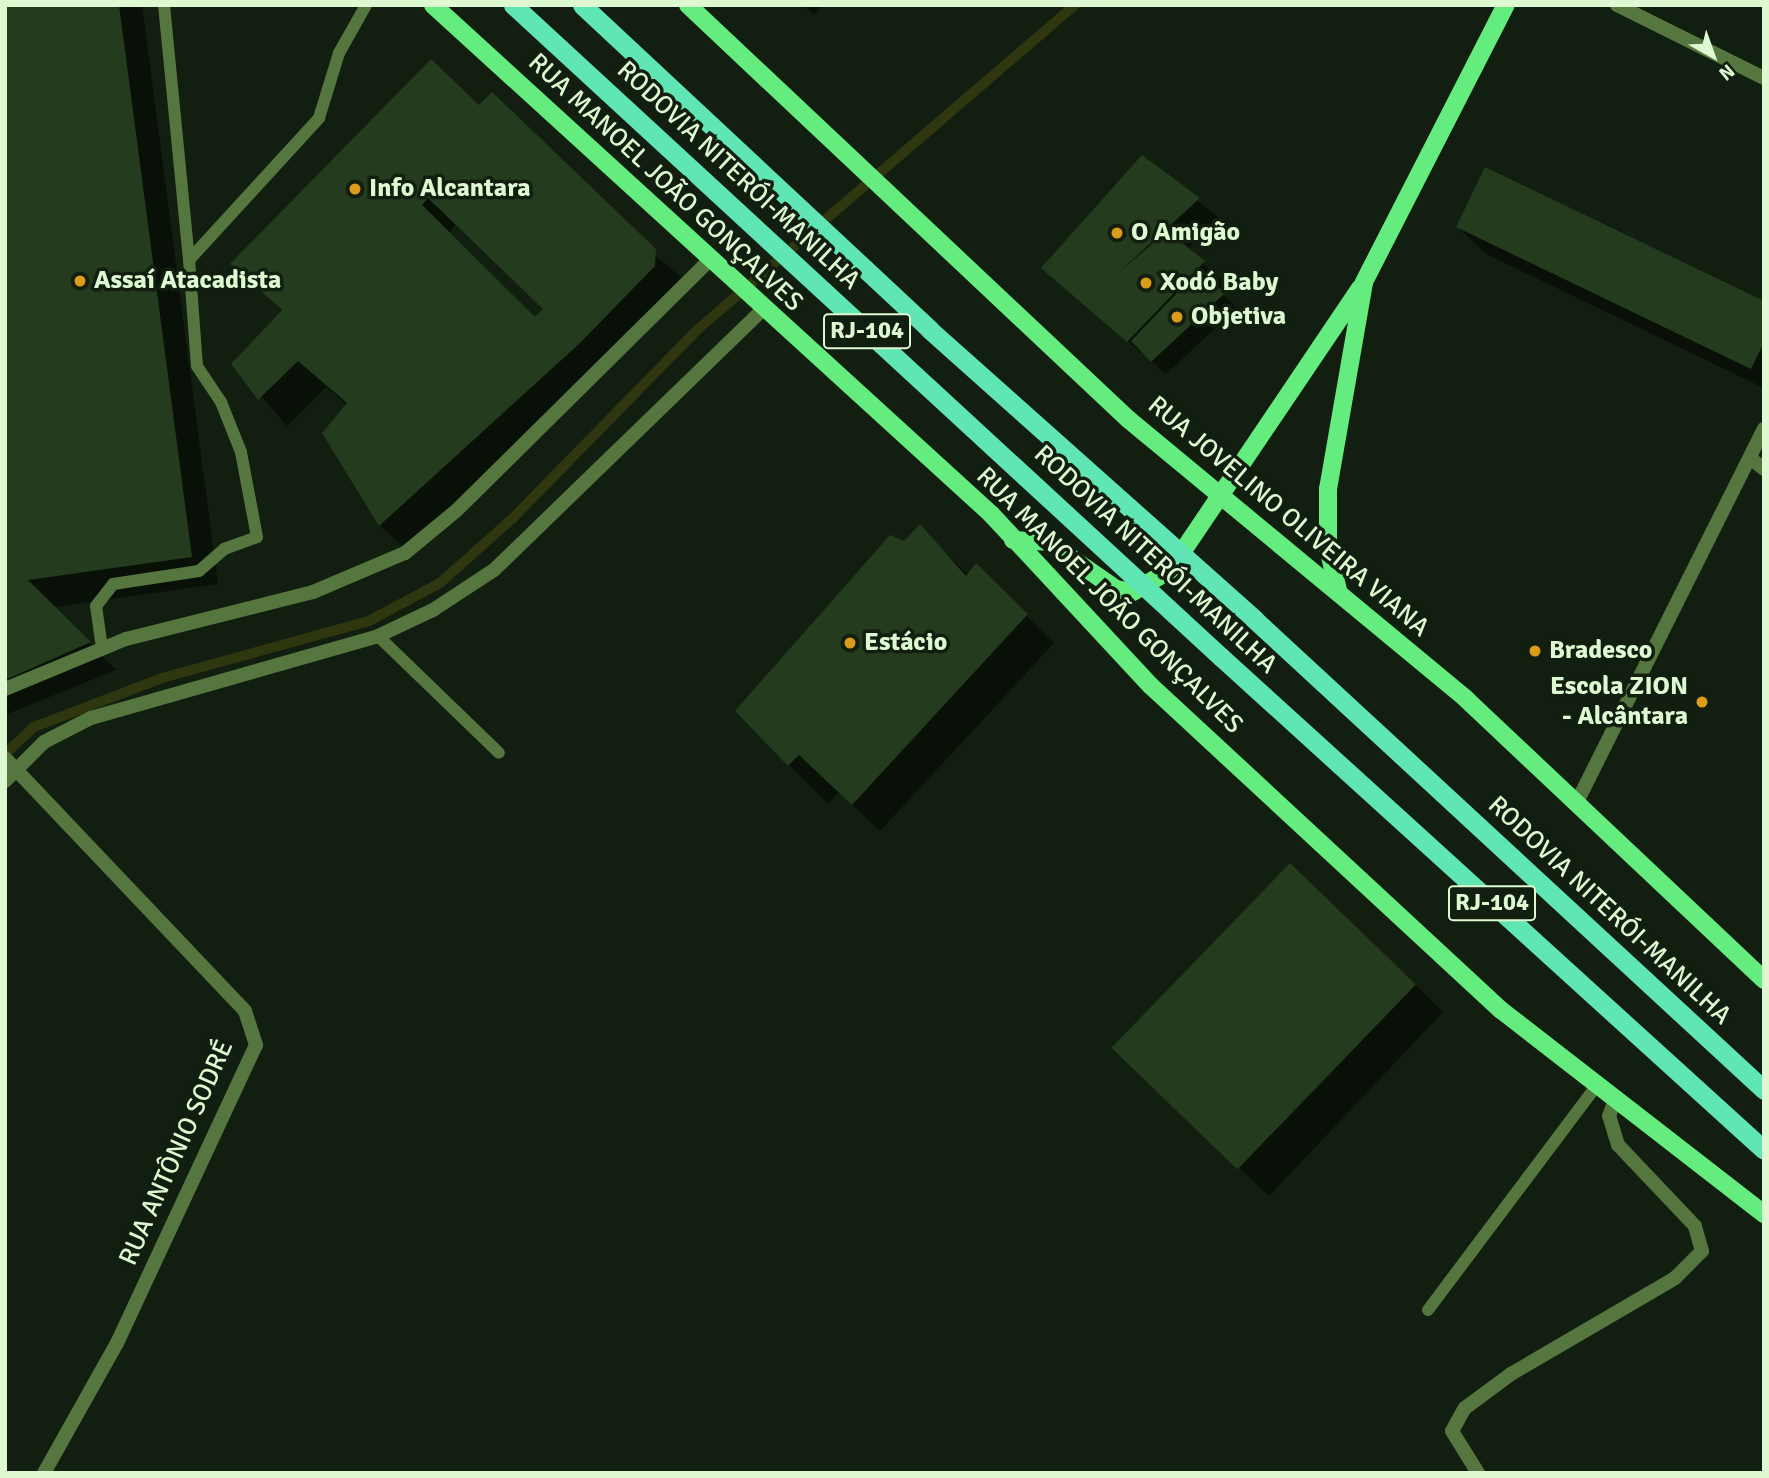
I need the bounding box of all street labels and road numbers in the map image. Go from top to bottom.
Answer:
street label: RUA MANOEL JOÃO GONÇALVES [521,47,809,319]
street label: RODOVIA NITERÓI-MANILHA [610,55,866,297]
road number: RJ-104 [822,310,912,352]
street label: RUA JOVELINO OLIVEIRA VIANA [1141,390,1435,644]
street label: RODOVIA NITERÓI-MANILHA [1027,439,1283,681]
street label: RUA MANOEL JOÃO GONÇALVES [969,461,1249,741]
street label: RODOVIA NITERÓI-MANILHA [1481,790,1737,1032]
road number: RJ-104 [1446,882,1538,923]
street label: RUA ANTÔNIO SODRÉ [113,1036,241,1270]

